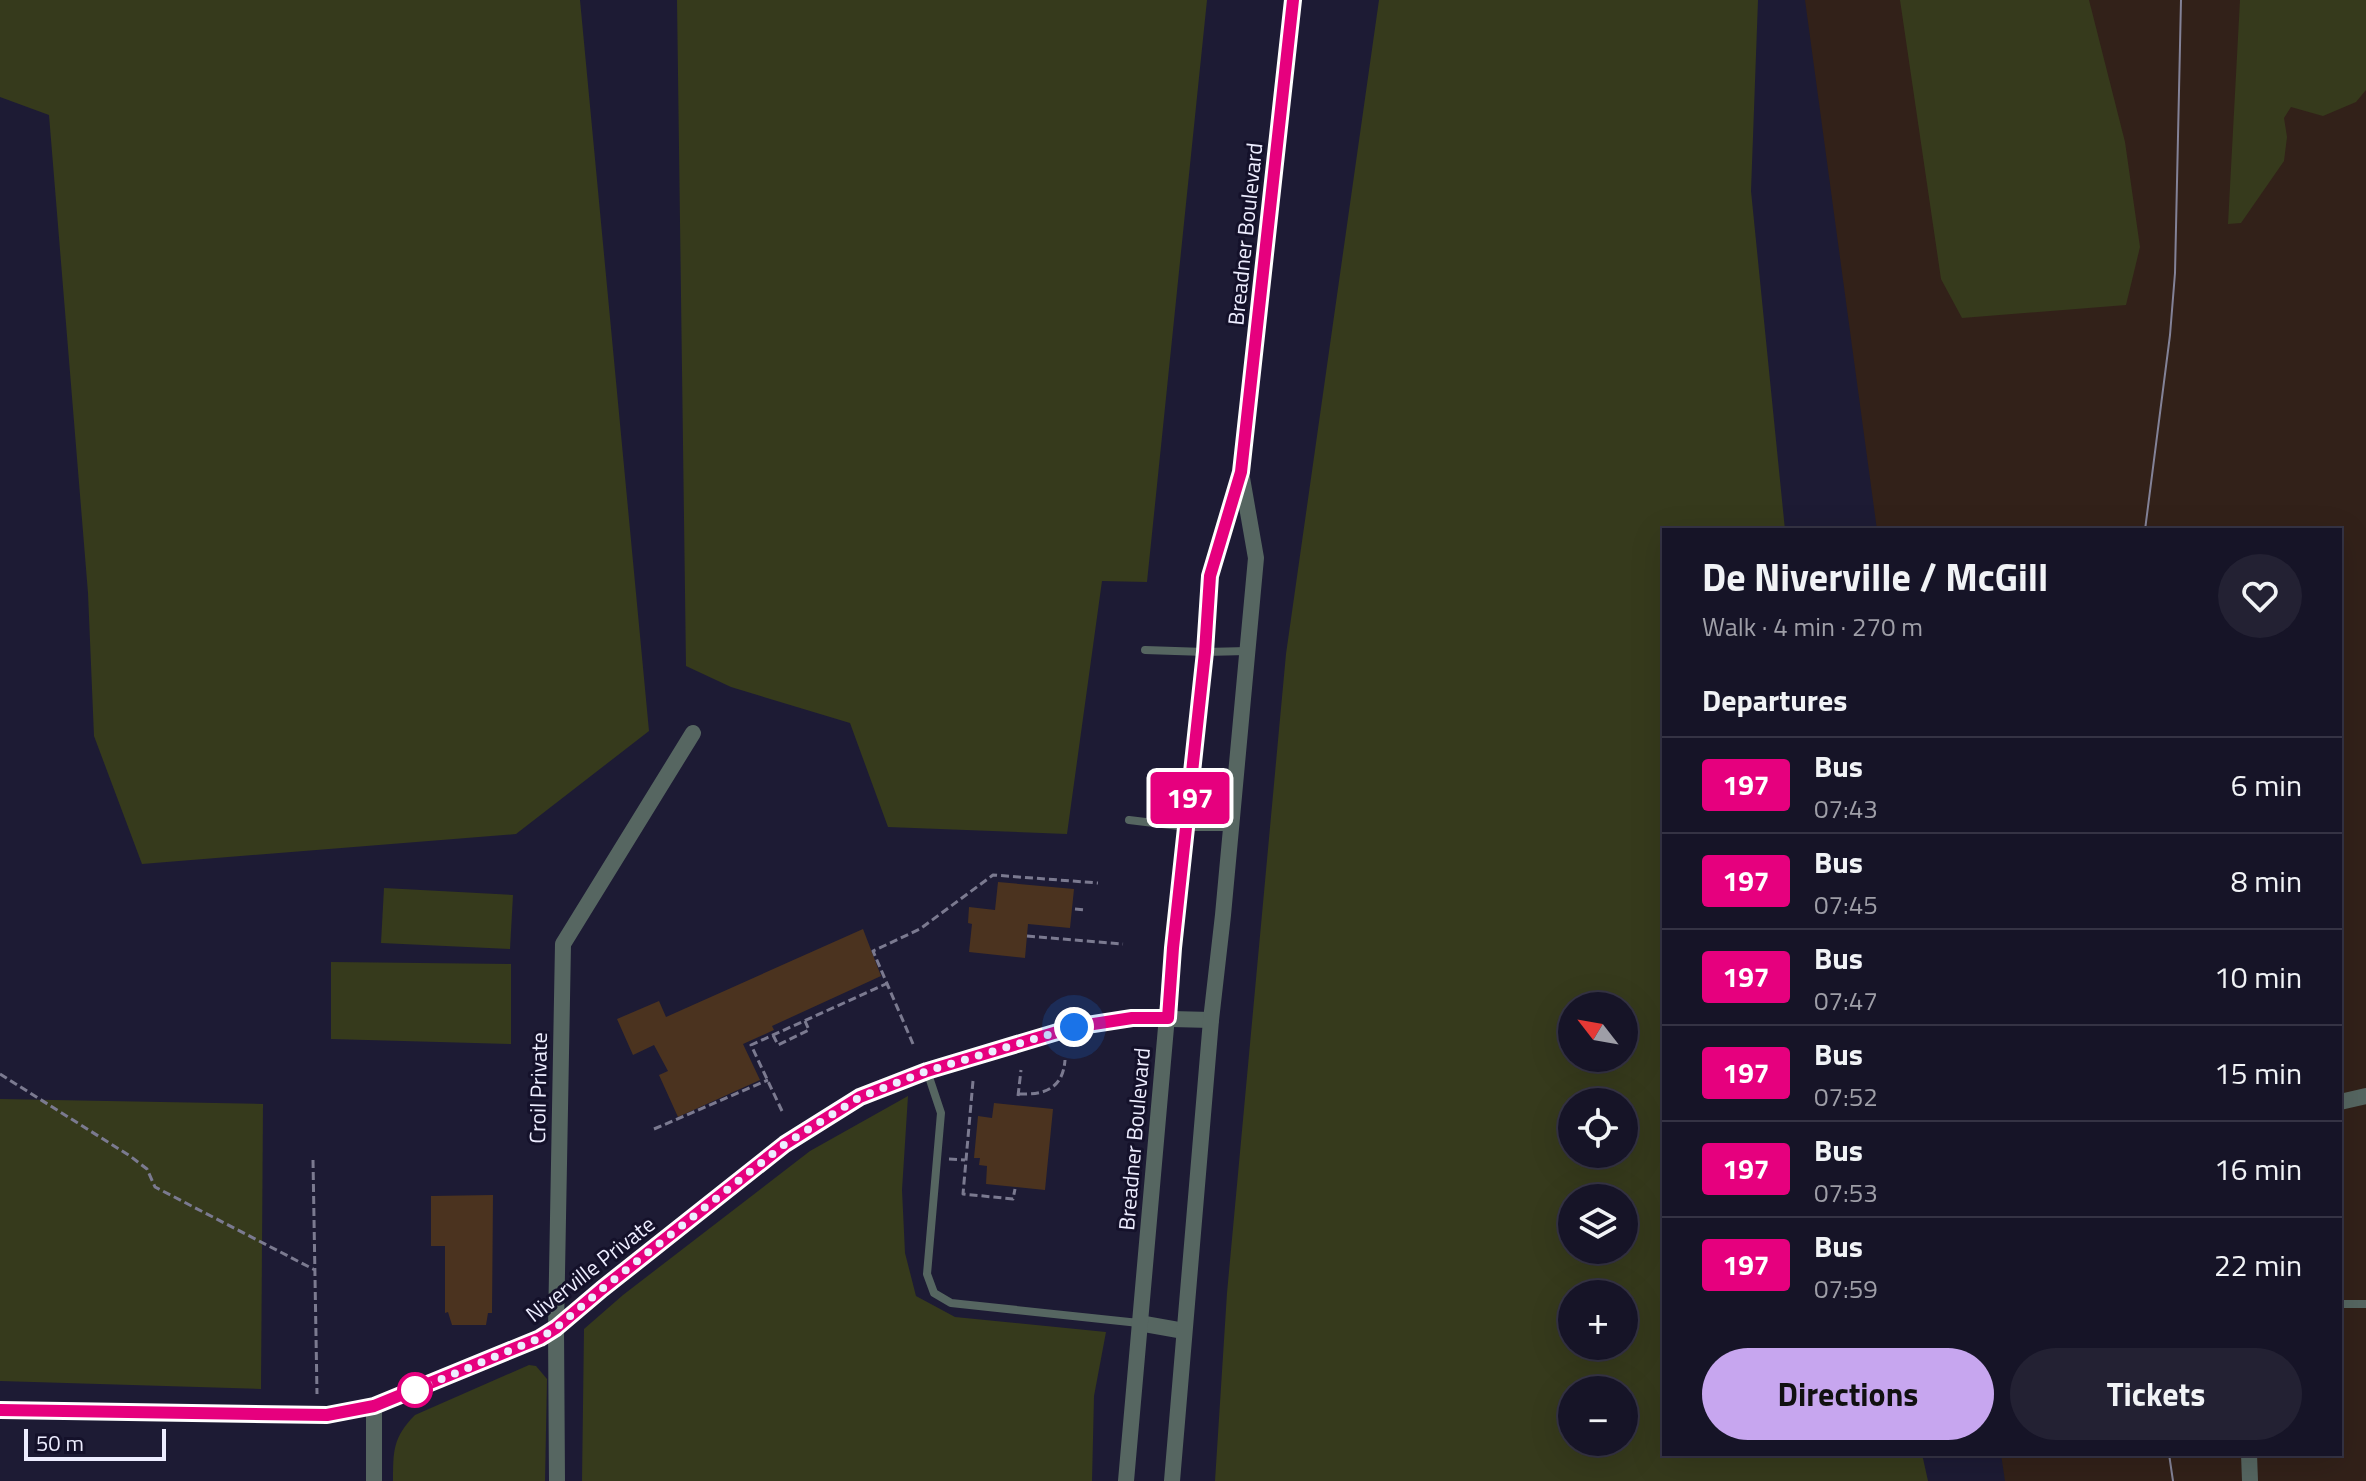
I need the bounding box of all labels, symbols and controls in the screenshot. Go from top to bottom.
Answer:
street label: Breadner Boulevard [1219,141,1271,327]
text: De Niverville / McGill [1702,548,2048,606]
button: heart [2218,554,2302,638]
text: Walk · 4 min · 270 m [1702,607,1923,646]
text: Departures [1702,677,1847,723]
text: Bus [1814,743,1863,789]
text: 6 min [2231,762,2302,808]
text: 197 [1722,763,1770,806]
line badge: 197 [1144,772,1236,824]
text: 197 [1166,776,1214,819]
text: 07:43 [1814,789,1878,828]
text: Bus [1814,839,1863,885]
text: 8 min [2231,858,2302,904]
text: 197 [1722,859,1770,902]
text: 07:45 [1814,885,1878,924]
text: Bus [1814,935,1863,981]
text: 10 min [2214,954,2302,1000]
text: 197 [1722,955,1770,998]
text: 07:47 [1814,981,1878,1020]
north arrow [1558,992,1638,1072]
map controls [1558,992,1638,1456]
your location [1054,1007,1094,1047]
text: Bus [1814,1031,1863,1077]
street label: Croil Private [520,1032,556,1144]
street label: Breadner Boulevard [1109,1046,1159,1232]
text: 15 min [2214,1050,2302,1096]
text: 197 [1722,1051,1770,1094]
text: 07:52 [1814,1077,1878,1116]
button: locate [1558,1088,1638,1168]
text: Bus [1814,1127,1863,1173]
text: 16 min [2214,1146,2302,1192]
text: 197 [1722,1147,1770,1190]
text: 07:53 [1814,1173,1878,1212]
button: layers [1558,1184,1638,1264]
street label: Niverville Private [518,1208,662,1330]
text: Bus [1814,1223,1863,1269]
text: 22 min [2214,1242,2302,1288]
text: 197 [1722,1243,1770,1286]
text: 07:59 [1814,1269,1878,1308]
button: + [1558,1280,1638,1360]
button: Directions [1702,1348,1994,1440]
button: Tickets [2010,1348,2302,1440]
unlabelled marker [398,1373,432,1407]
button: − [1558,1376,1638,1456]
scale bar [24,1425,166,1461]
text: 50 m [36,1426,84,1460]

